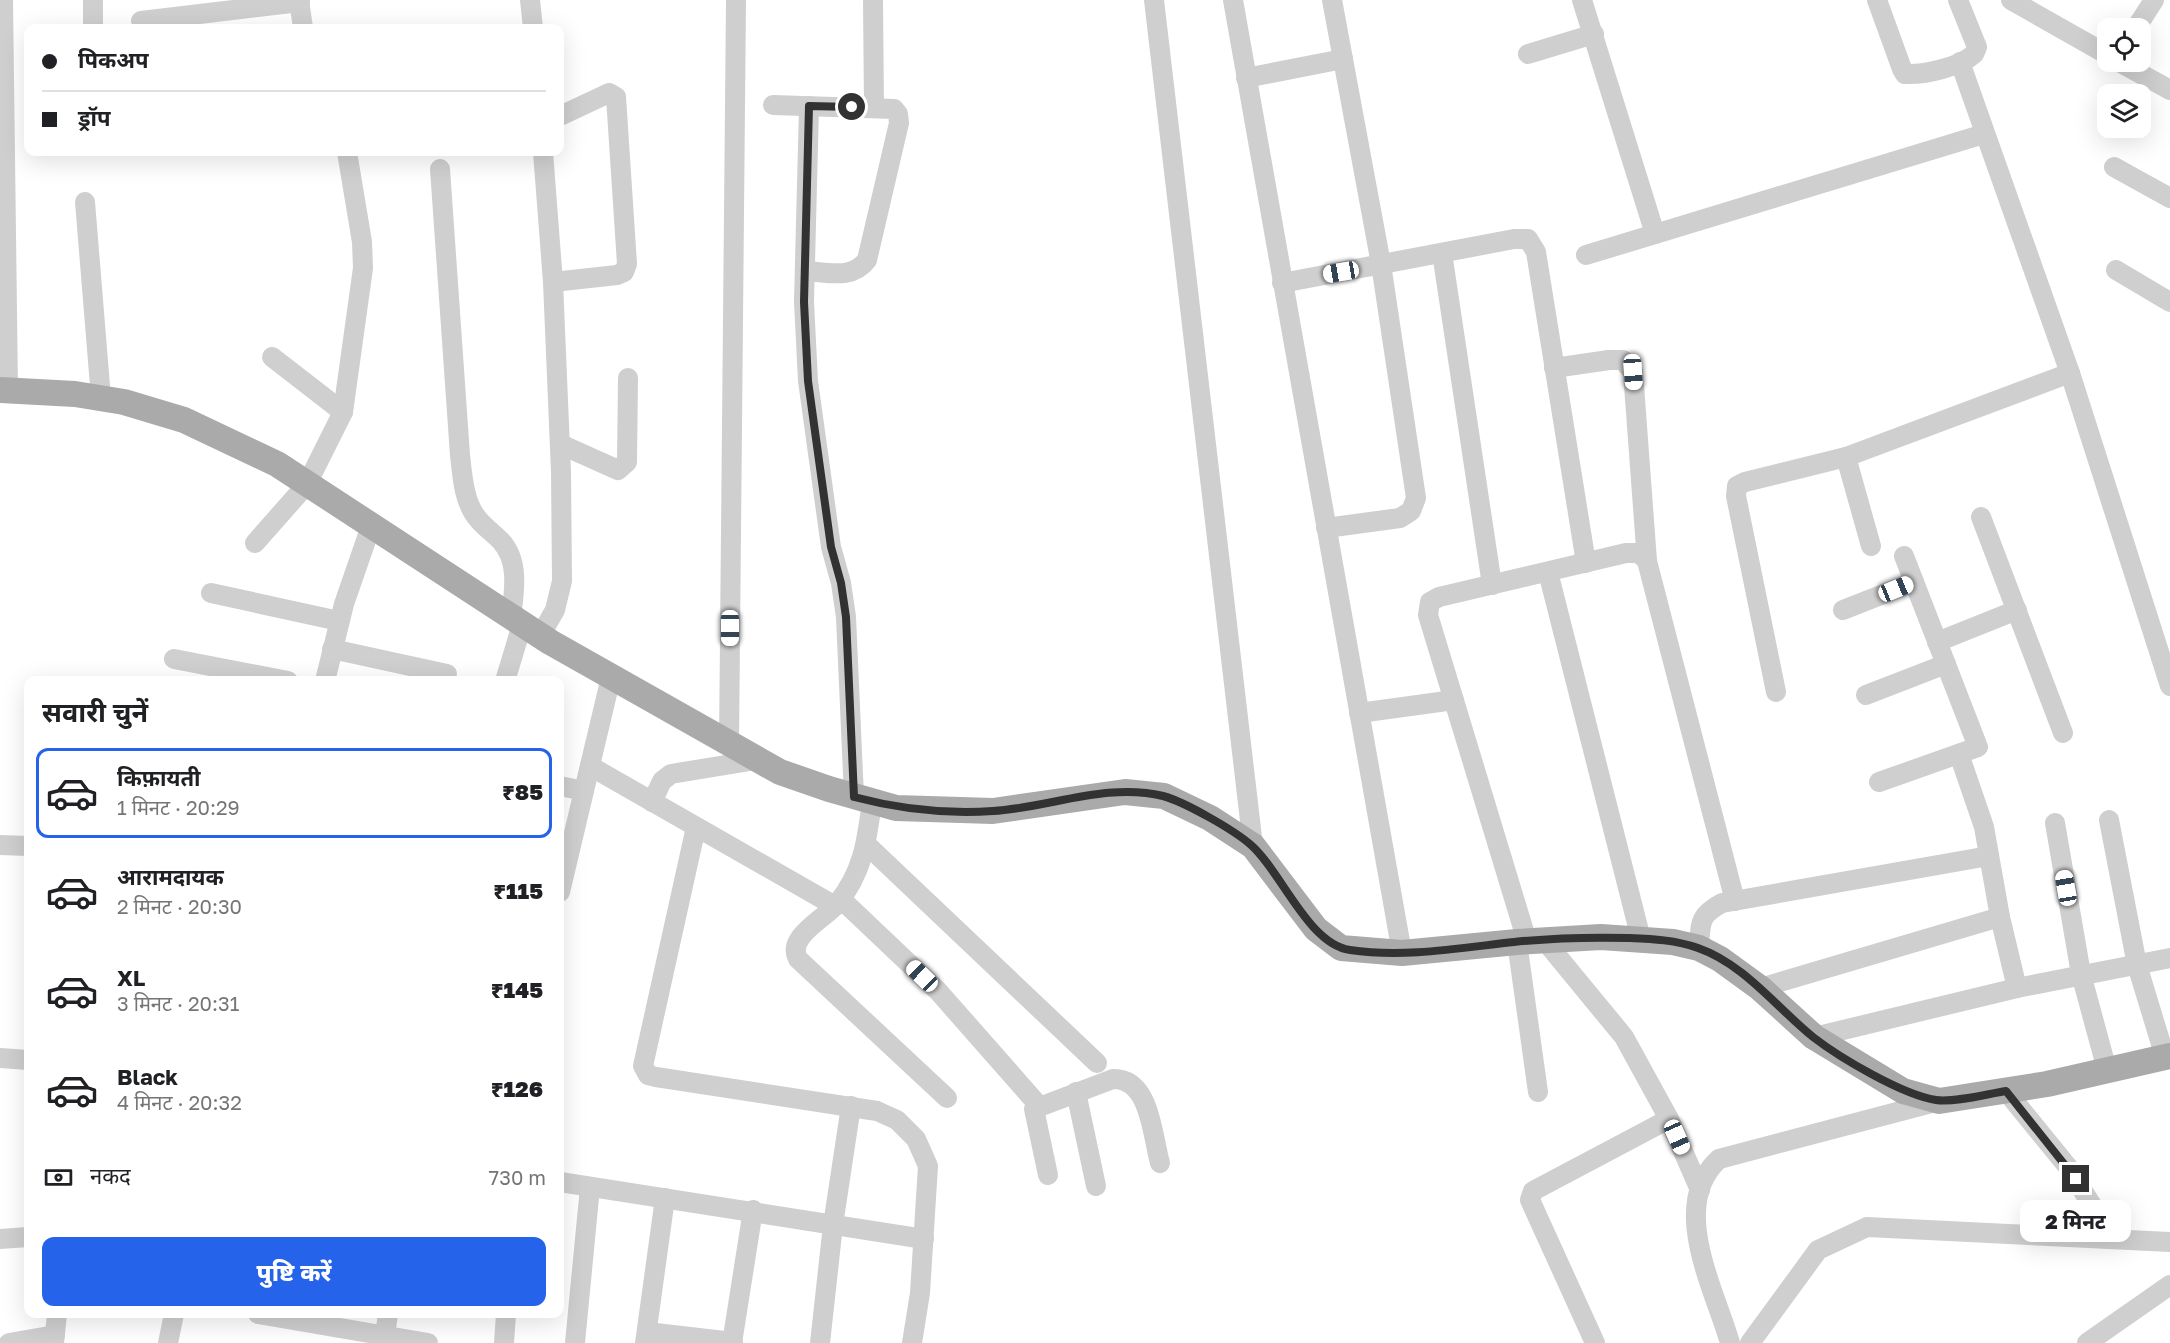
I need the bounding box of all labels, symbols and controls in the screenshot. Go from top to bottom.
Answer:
map controls [2097,18,2151,138]
button: locate [2097,18,2151,72]
text: पिकअप [78,46,149,73]
button: layers [2097,84,2151,138]
route start [838,93,865,120]
text: ड्रॉप [78,104,111,131]
car [1322,260,1360,284]
car [1623,353,1643,391]
car [1876,574,1916,604]
car [721,610,739,646]
text: सवारी चुनें [42,696,148,728]
text: किफ़ायती [117,764,201,791]
icon: car [45,766,99,820]
text: ₹85 [502,778,543,805]
text: 1 मिनट · 20:29 [117,795,240,819]
text: आरामदायक [117,863,224,890]
icon: car [45,865,99,919]
car [2054,869,2078,907]
text: ₹115 [493,877,543,904]
text: 2 मिनट · 20:30 [117,894,242,918]
car [903,957,941,995]
icon: car [45,964,99,1018]
text: XL [117,964,145,991]
text: ₹145 [491,976,543,1003]
text: 3 मिनट · 20:31 [117,991,239,1015]
icon: car [45,1063,99,1117]
text: Black [117,1063,178,1090]
text: ₹126 [491,1075,543,1102]
text: 4 मिनट · 20:32 [117,1090,242,1114]
car [1661,1117,1693,1157]
icon: cash [42,1161,75,1194]
text: नकद [90,1162,131,1189]
text: 730 m [489,1165,546,1189]
route end [2062,1165,2089,1192]
callout: 2 मिनट [2020,1200,2132,1242]
text: 2 मिनट [2045,1209,2106,1233]
button: पुष्टि करें [42,1237,546,1306]

